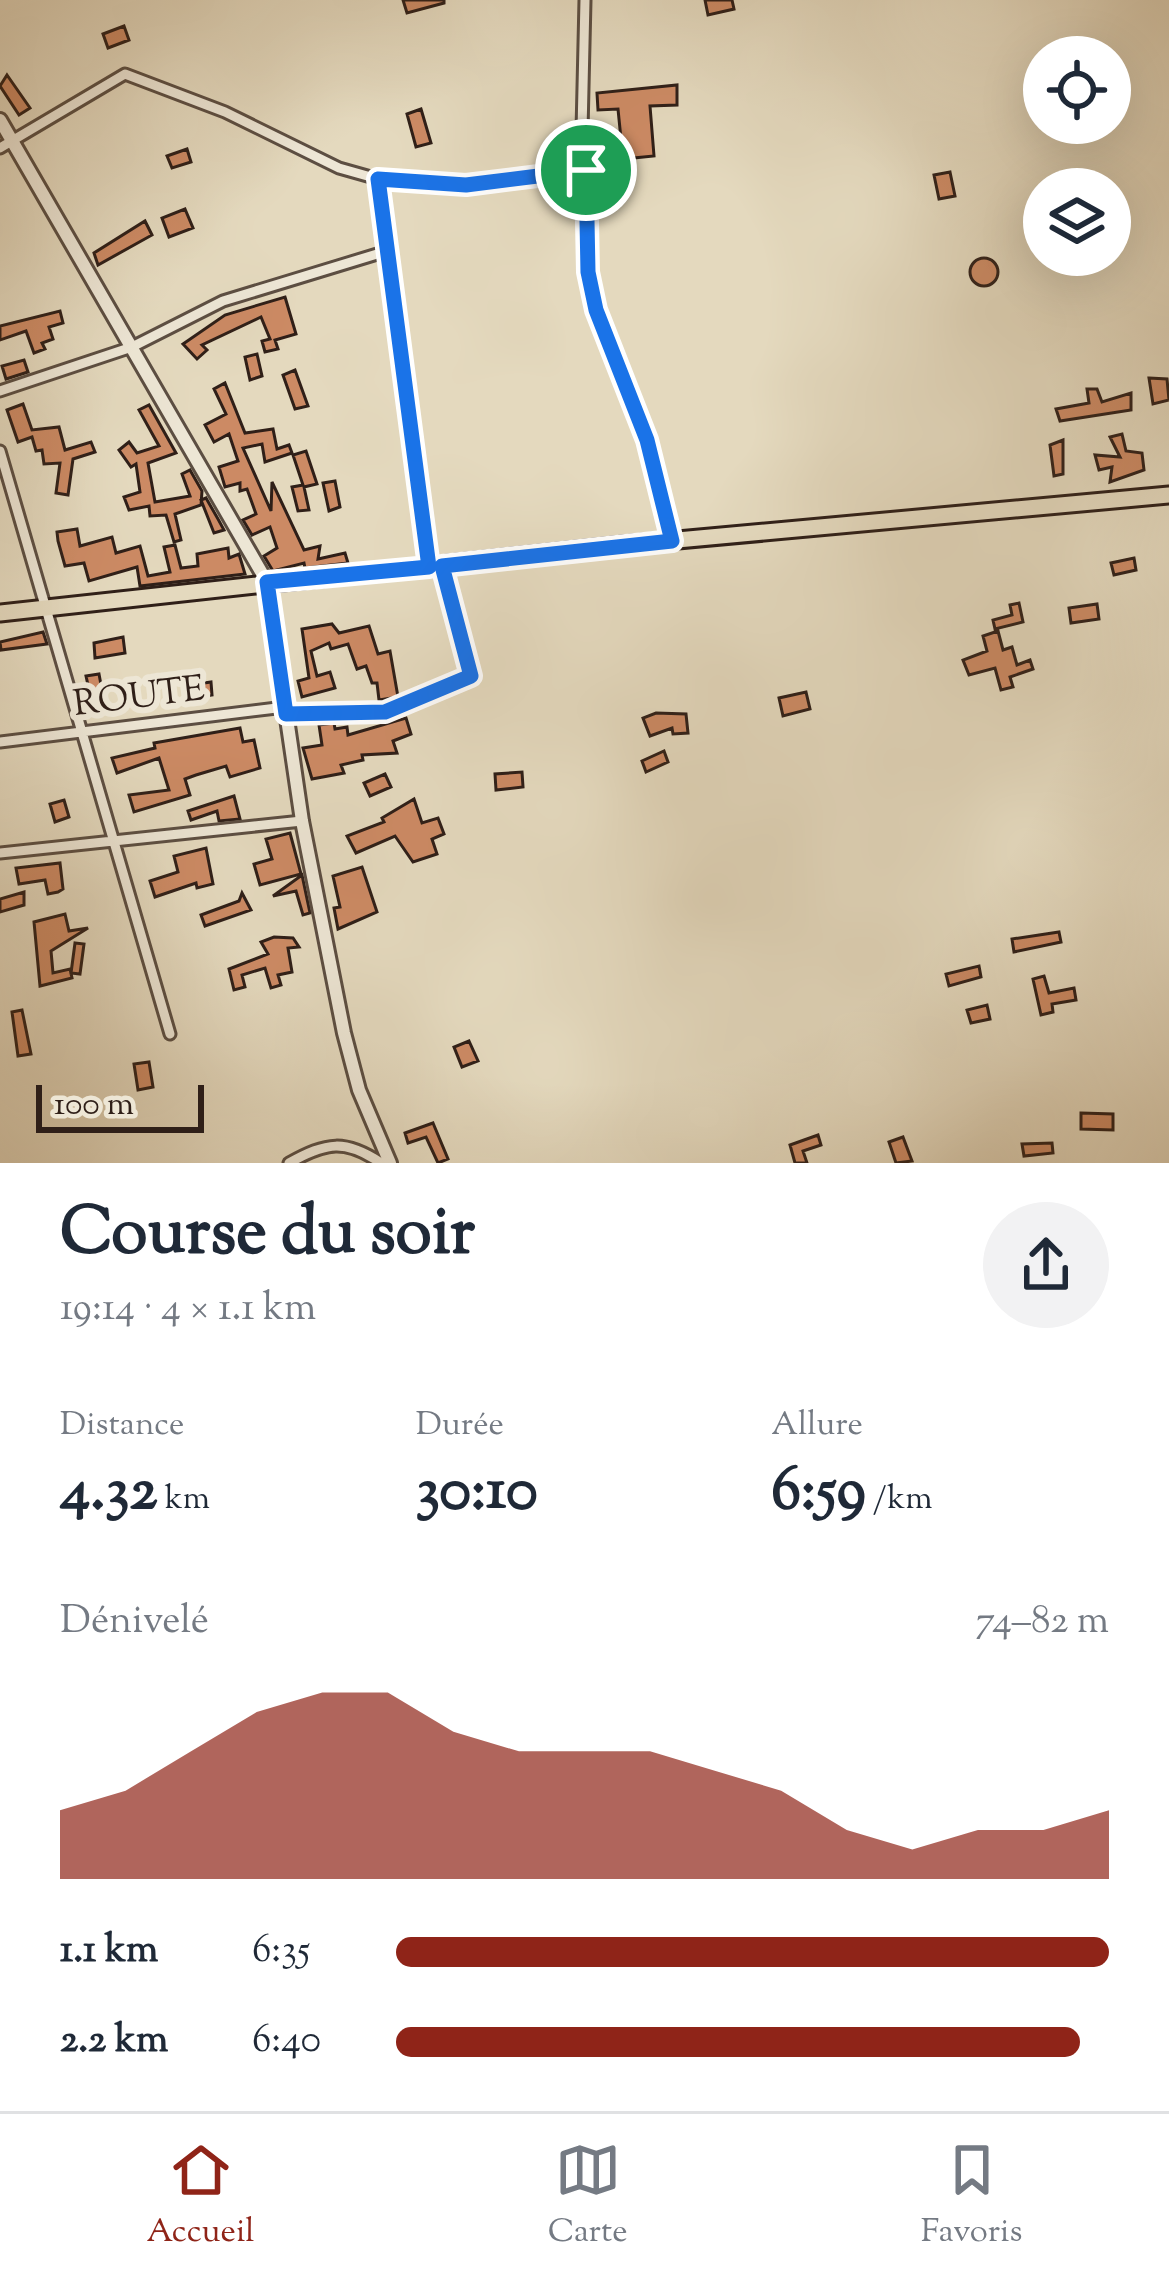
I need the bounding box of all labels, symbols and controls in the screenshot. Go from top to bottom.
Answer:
map controls [1023,36,1131,276]
button: locate [1023,36,1131,144]
pin [535,119,637,221]
icon: arrive [553,137,619,203]
button: layers [1023,168,1131,276]
street label: ROUTE [70,664,208,732]
scale bar [36,1079,204,1132]
text: 100 m [54,1082,134,1130]
text: Course du soir [60,1189,475,1284]
button: share [983,1202,1109,1328]
text: 19:14 · 4 × 1.1 km [60,1282,316,1338]
text: Distance [60,1402,184,1450]
text: Durée [416,1402,504,1450]
text: Allure [771,1402,863,1450]
text: 4.32 [60,1450,158,1537]
text: 30:10 [416,1450,538,1537]
text: 6:59 [771,1450,866,1537]
text: km [158,1476,210,1524]
text: /km [866,1476,933,1524]
text: Dénivelé [60,1595,209,1651]
text: 74–82 m [975,1595,1109,1651]
text: 1.1 km [60,1924,158,1980]
text: 6:35 [252,1924,310,1980]
text: 2.2 km [60,2014,168,2070]
text: 6:40 [252,2014,321,2070]
tab: Accueil [147,2137,255,2257]
tab: Carte [548,2137,628,2257]
tab: Favoris [921,2137,1022,2257]

